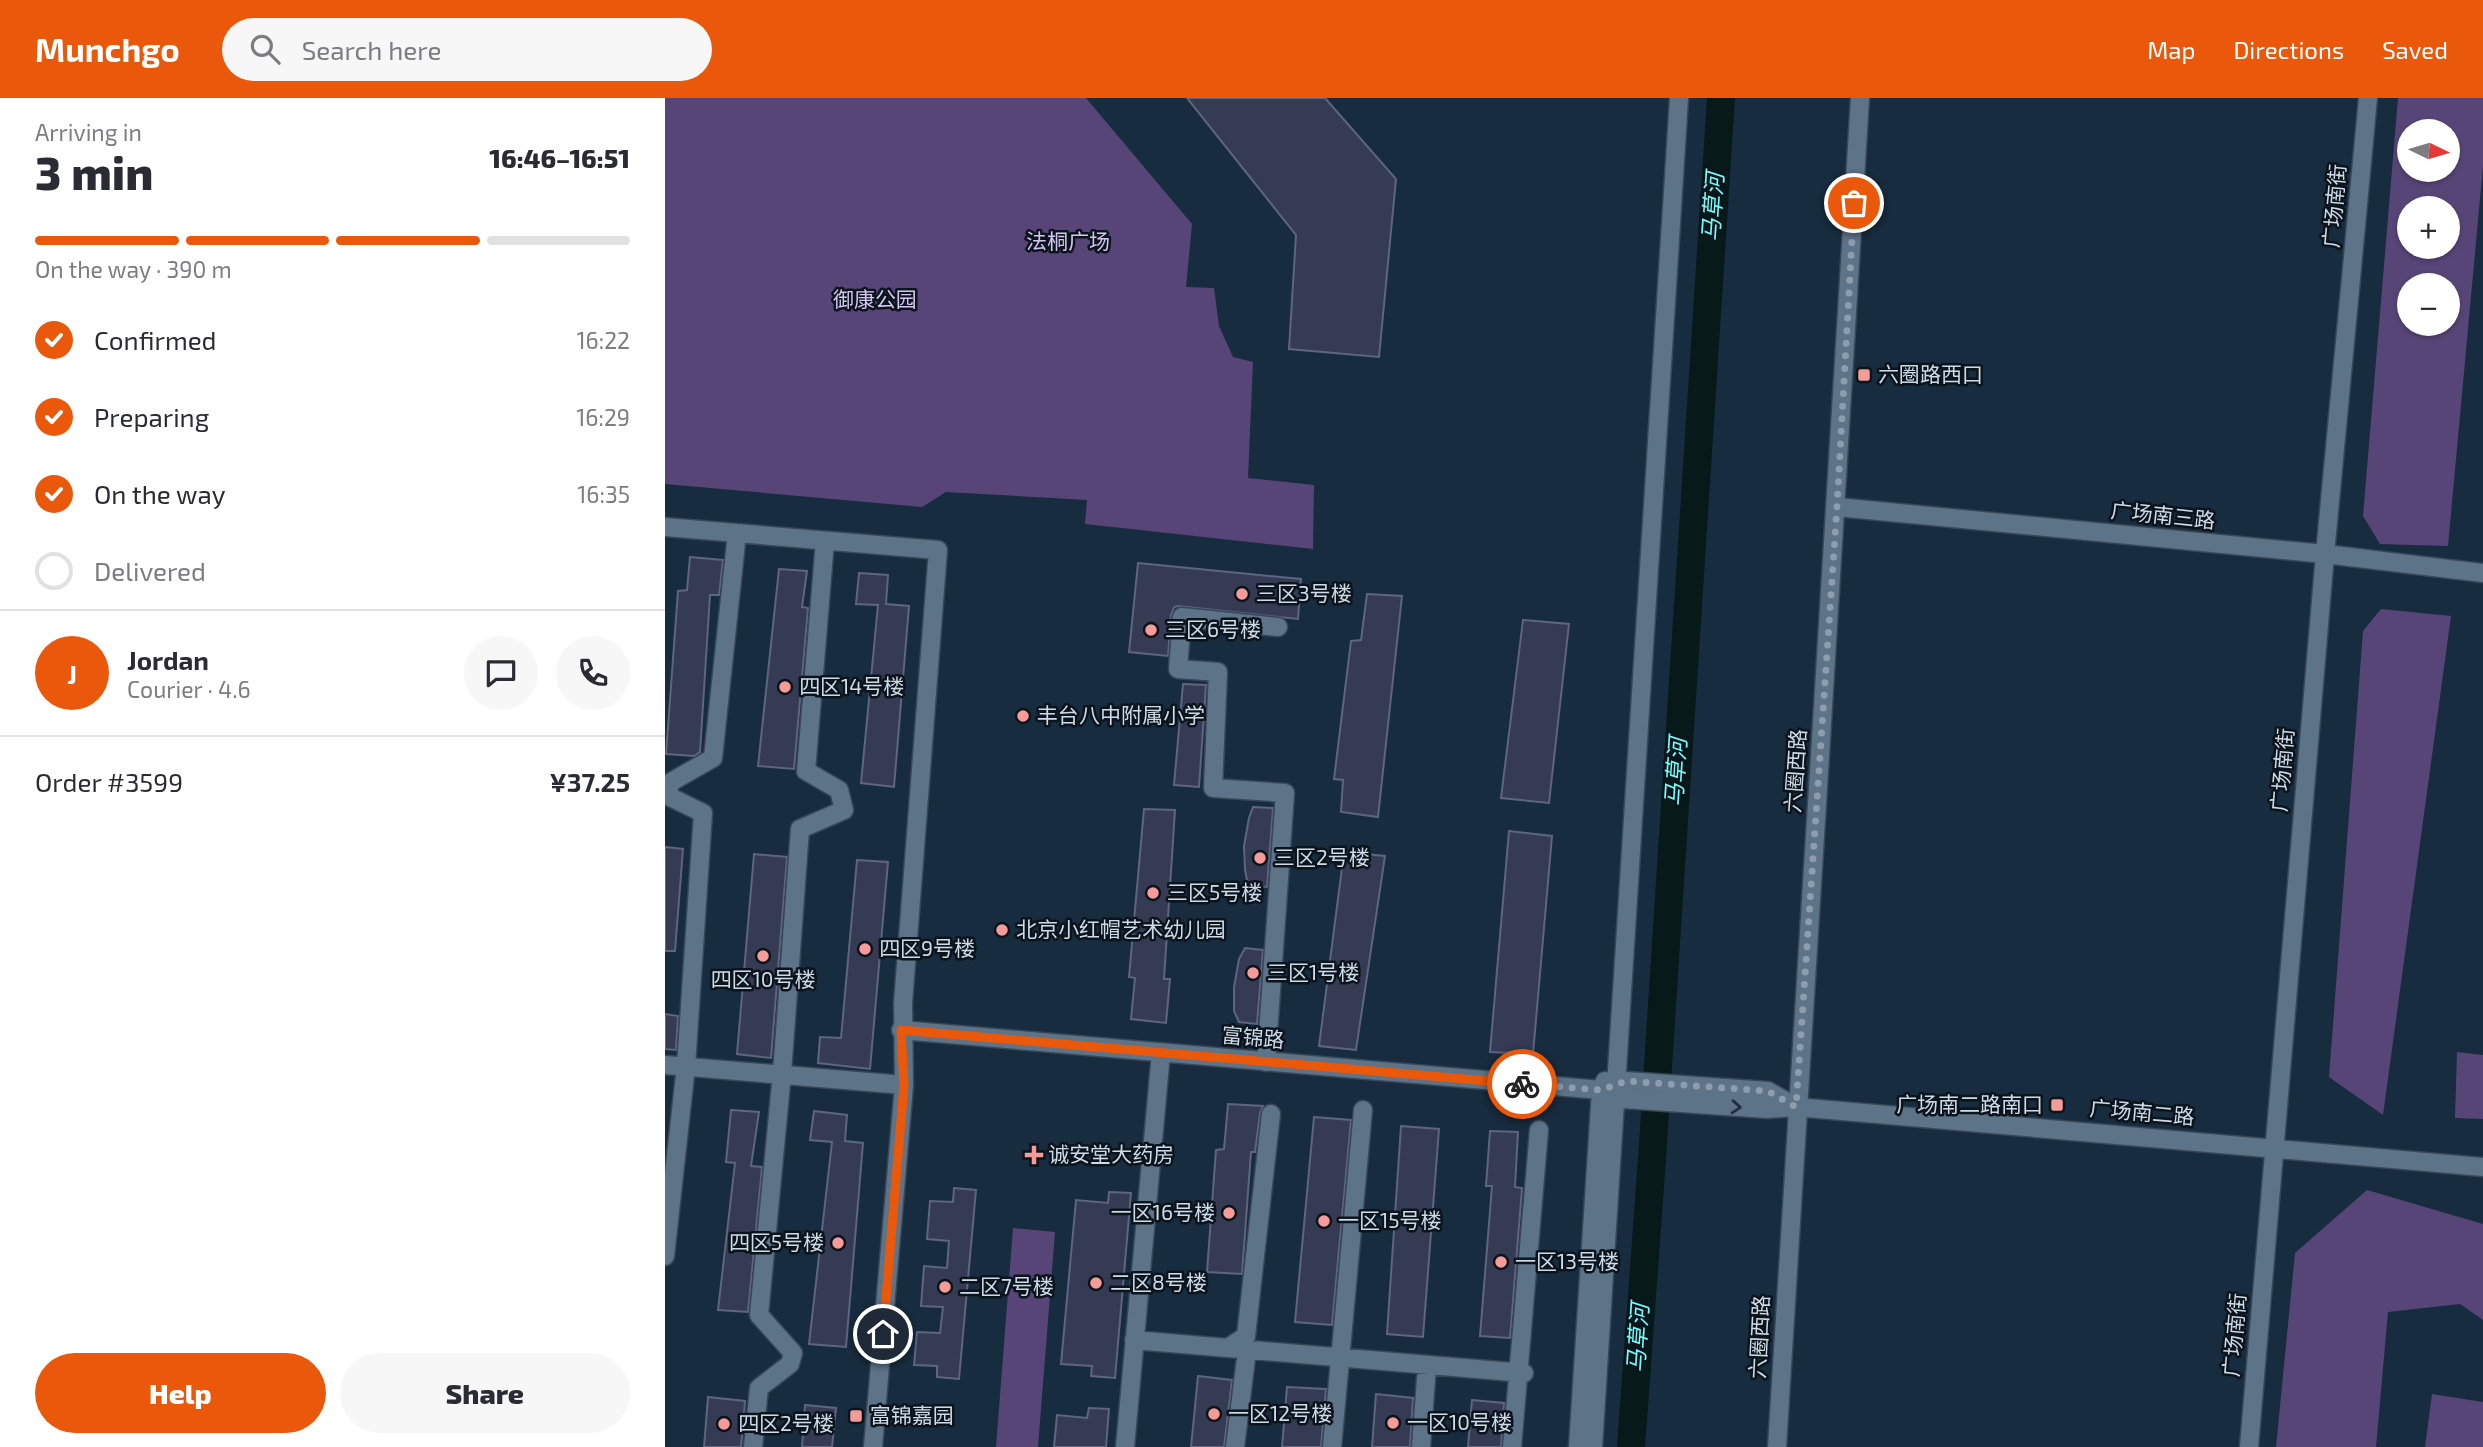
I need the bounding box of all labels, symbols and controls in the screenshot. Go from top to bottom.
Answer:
search box [222,18,712,81]
text: Munchgo [35,29,180,69]
icon: search [246,30,284,68]
text: Search here [302,34,441,65]
text: Map [2147,35,2195,64]
text: Directions [2233,35,2344,64]
text: Saved [2382,35,2448,64]
text: Arriving in [35,118,142,146]
north arrow [2397,119,2461,182]
map controls [2397,119,2460,336]
text: 16:46–16:51 [489,142,630,173]
text: 3 min [35,144,153,199]
street label: 广场南街 [2317,163,2350,249]
water label: 马草河 [1696,168,1729,242]
pin [1824,173,1884,233]
icon: bag [1835,184,1873,222]
button: + [2397,196,2460,259]
park label: 法桐广场 [1026,228,1110,253]
text: On the way · 390 m [35,255,232,283]
button: − [2397,273,2460,336]
park label: 御康公园 [833,286,917,311]
icon: check [35,321,73,359]
text: Confirmed [94,324,217,355]
text: 16:22 [576,326,630,354]
place label: 六圈路西口 [1878,361,1983,386]
marker: 六圈路西口 [1856,367,1872,383]
icon: check [35,398,73,436]
text: Preparing [94,401,209,432]
text: 16:29 [576,403,630,431]
icon: check [35,475,73,513]
text: On the way [94,478,225,509]
text: 16:35 [577,480,630,508]
street label: 广场南三路 [2110,497,2217,532]
text: Delivered [94,555,206,586]
place label: 三区3号楼 [1256,580,1352,605]
marker: 三区3号楼 [1234,586,1250,602]
place label: 三区6号楼 [1165,616,1261,641]
marker: 三区6号楼 [1143,622,1159,638]
button: chat [464,636,538,710]
button: phone [556,636,630,710]
text: Jordan [127,644,209,675]
text: J [67,658,77,689]
place label: 四区14号楼 [799,673,904,698]
text: Courier · 4.6 [127,675,251,703]
marker: 四区14号楼 [777,679,793,695]
place label: 丰台八中附属小学 [1037,702,1205,727]
marker: 丰台八中附属小学 [1015,708,1031,724]
street label: 广场南街 [2265,727,2298,813]
street label: 六圈西路 [1779,728,1810,814]
water label: 马草河 [1659,733,1692,807]
text: Order #3599 [35,766,183,797]
text: ¥37.25 [550,766,630,797]
place label: 三区2号楼 [1274,844,1370,869]
marker: 三区2号楼 [1252,850,1268,866]
place label: 三区5号楼 [1167,879,1262,904]
marker: 三区5号楼 [1145,885,1161,901]
place label: 北京小红帽艺术幼儿园 [1016,916,1226,941]
marker: 北京小红帽艺术幼儿园 [994,922,1010,938]
place label: 四区9号楼 [879,935,975,960]
marker: 四区9号楼 [857,941,873,957]
marker: 四区10号楼 [755,948,771,964]
place label: 三区1号楼 [1267,959,1359,984]
marker: 三区1号楼 [1245,965,1261,981]
place label: 四区10号楼 [710,966,816,991]
street label: 富锦路 [1221,1021,1286,1052]
courier [1487,1049,1557,1119]
icon: bike [1503,1065,1541,1103]
place label: 广场南二路南口 [1896,1091,2043,1116]
street label: 广场南二路 [2089,1094,2196,1129]
marker: 广场南二路南口 [2049,1097,2065,1113]
one-way arrow [1731,1099,1742,1114]
place label: 诚安堂大药房 [1048,1141,1174,1166]
marker: 诚安堂大药房 [1026,1147,1042,1163]
place label: 一区16号楼 [1111,1199,1215,1224]
marker: 一区16号楼 [1221,1205,1237,1221]
place label: 一区15号楼 [1338,1207,1442,1232]
marker: 一区15号楼 [1316,1213,1332,1229]
place label: 四区5号楼 [729,1229,824,1254]
marker: 四区5号楼 [830,1235,846,1251]
place label: 一区13号楼 [1515,1248,1619,1273]
marker: 一区13号楼 [1493,1254,1509,1270]
place label: 二区8号楼 [1110,1269,1207,1294]
place label: 二区7号楼 [959,1273,1054,1298]
marker: 二区8号楼 [1088,1275,1104,1291]
marker: 二区7号楼 [937,1279,953,1295]
street label: 广场南街 [2217,1292,2250,1378]
street label: 六圈西路 [1744,1294,1773,1380]
water label: 马草河 [1621,1299,1654,1373]
pin [853,1304,913,1364]
icon: home [864,1315,902,1353]
button: Help [35,1353,326,1433]
button: Share [340,1353,630,1433]
place label: 一区12号楼 [1228,1400,1332,1425]
place label: 富锦嘉园 [870,1402,954,1427]
marker: 一区12号楼 [1206,1406,1222,1422]
marker: 富锦嘉园 [848,1408,864,1424]
place label: 一区10号楼 [1407,1409,1512,1434]
place label: 四区2号楼 [738,1410,834,1435]
marker: 一区10号楼 [1385,1415,1401,1431]
marker: 四区2号楼 [716,1416,732,1432]

